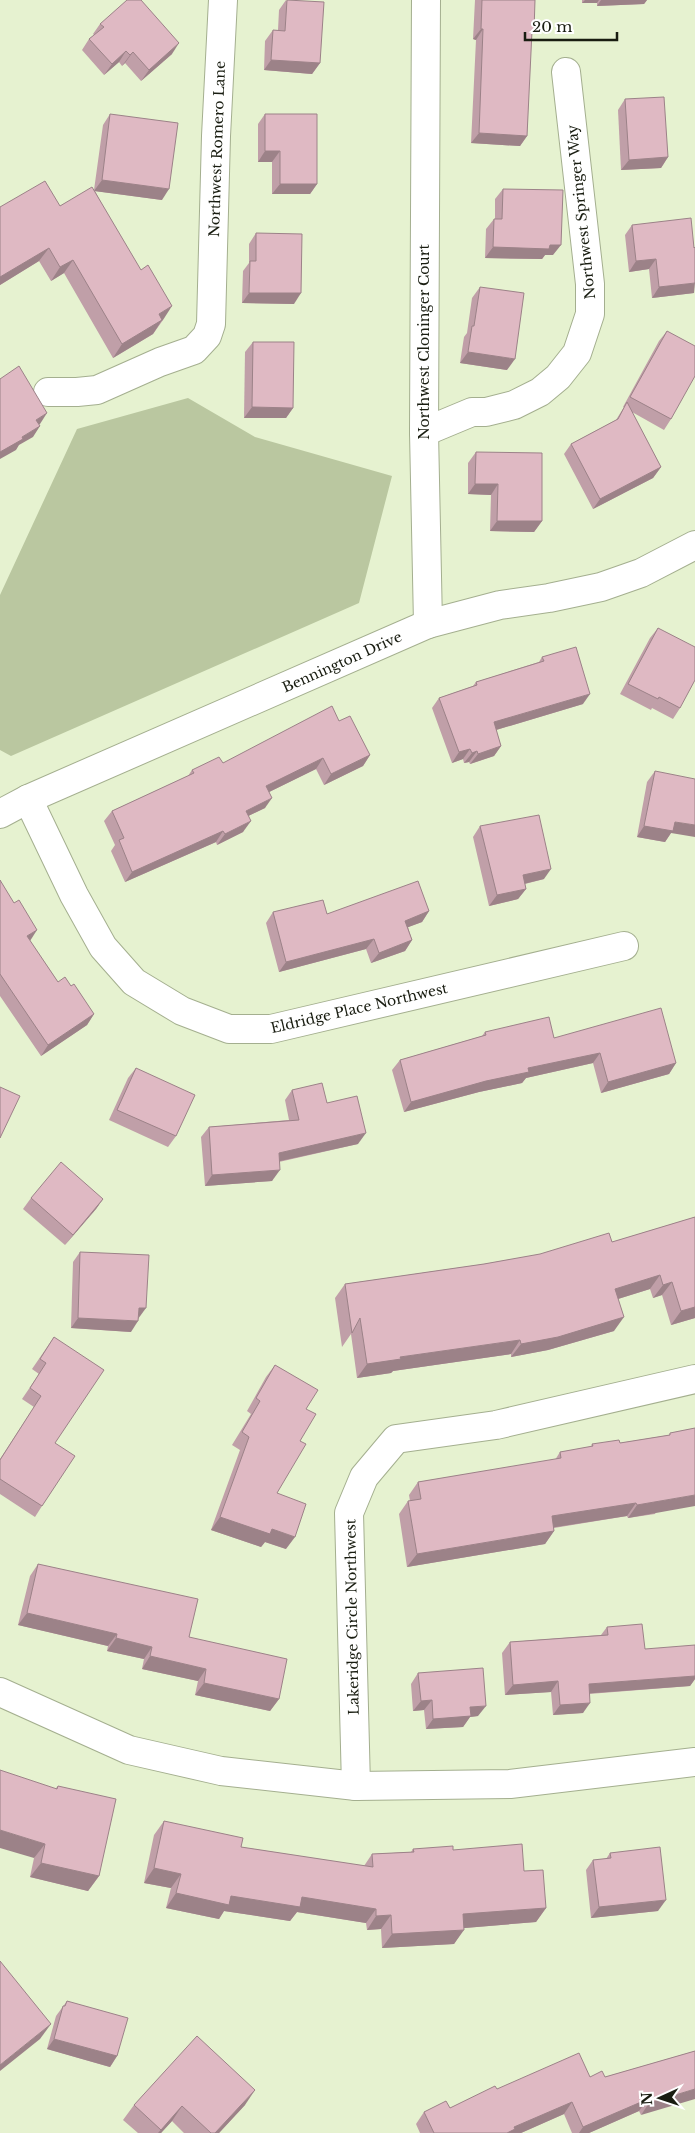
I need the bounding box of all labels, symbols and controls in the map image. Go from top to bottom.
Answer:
scale bar [525,10,618,42]
text: 20 m [532,17,572,36]
street label: Northwest Romero Lane [205,61,229,237]
street label: Northwest Springer Way [563,124,599,300]
street label: Northwest Cloninger Court [415,244,433,440]
street label: Bennington Drive [279,628,405,696]
street label: Eldridge Place Northwest [269,979,450,1037]
street label: Lakeridge Circle Northwest [341,1518,363,1715]
north arrow [635,2073,685,2123]
text: N [638,2092,656,2106]

